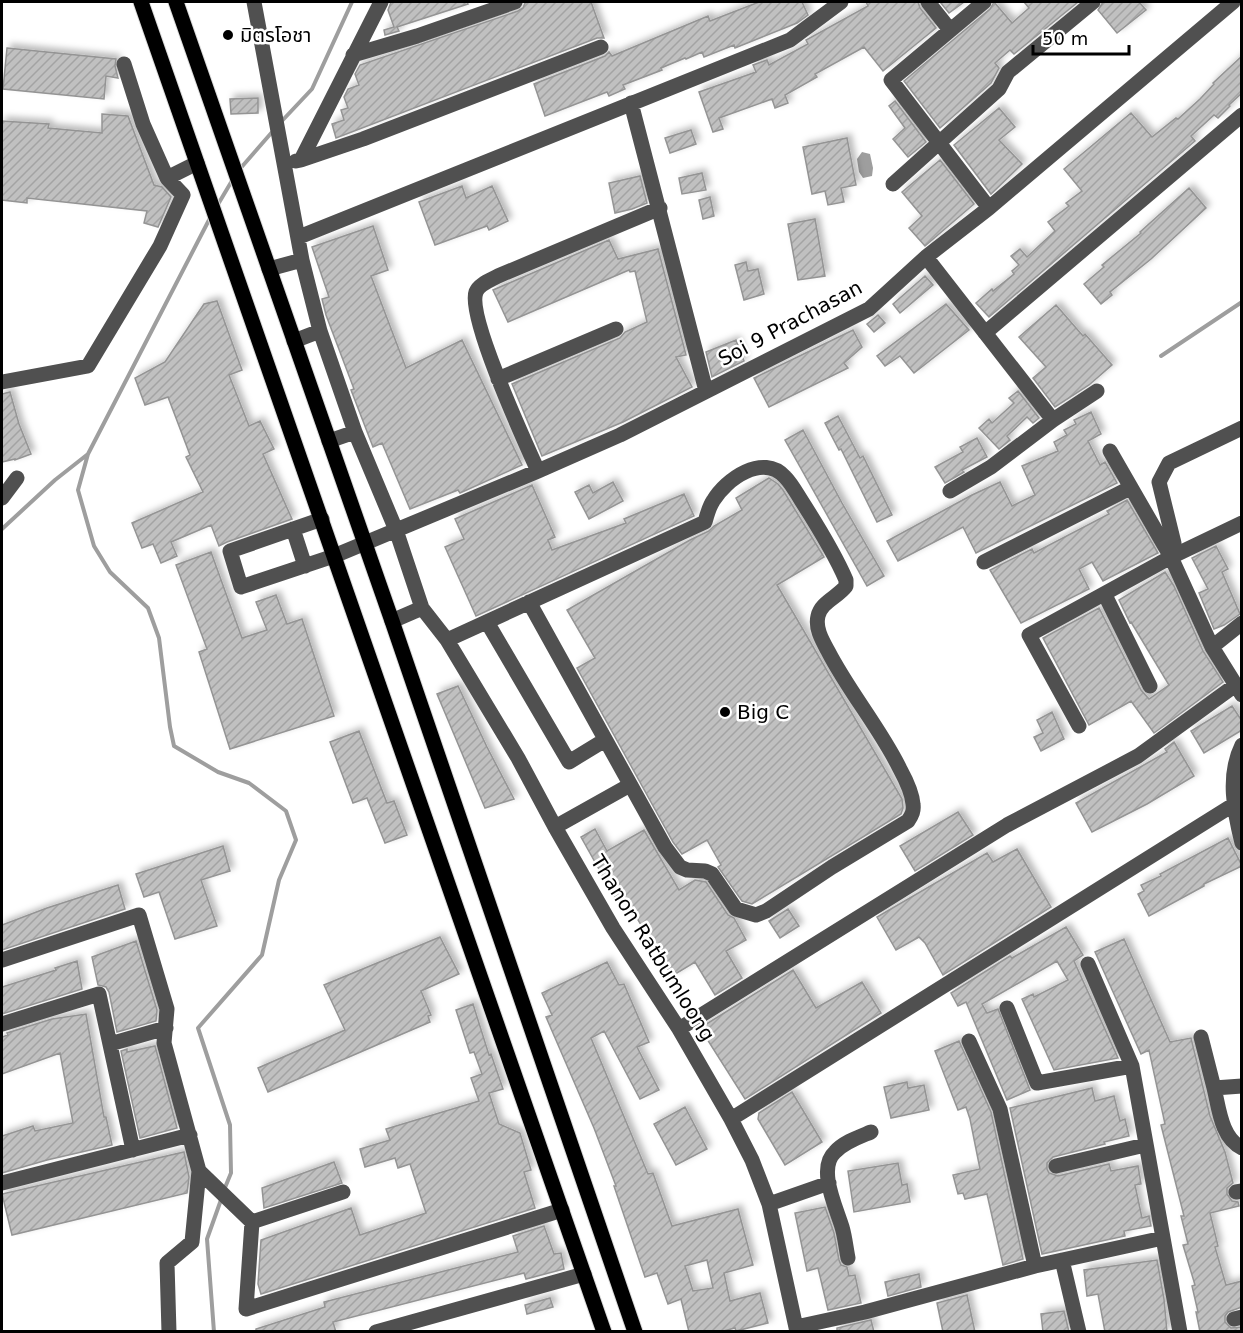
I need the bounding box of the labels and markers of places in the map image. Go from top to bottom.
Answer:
place label: มิตรโอชา [240,23,311,47]
marker: มิตรโอชา [221,28,235,42]
place label: Big C [737,700,789,724]
marker: Big C [718,705,732,719]

